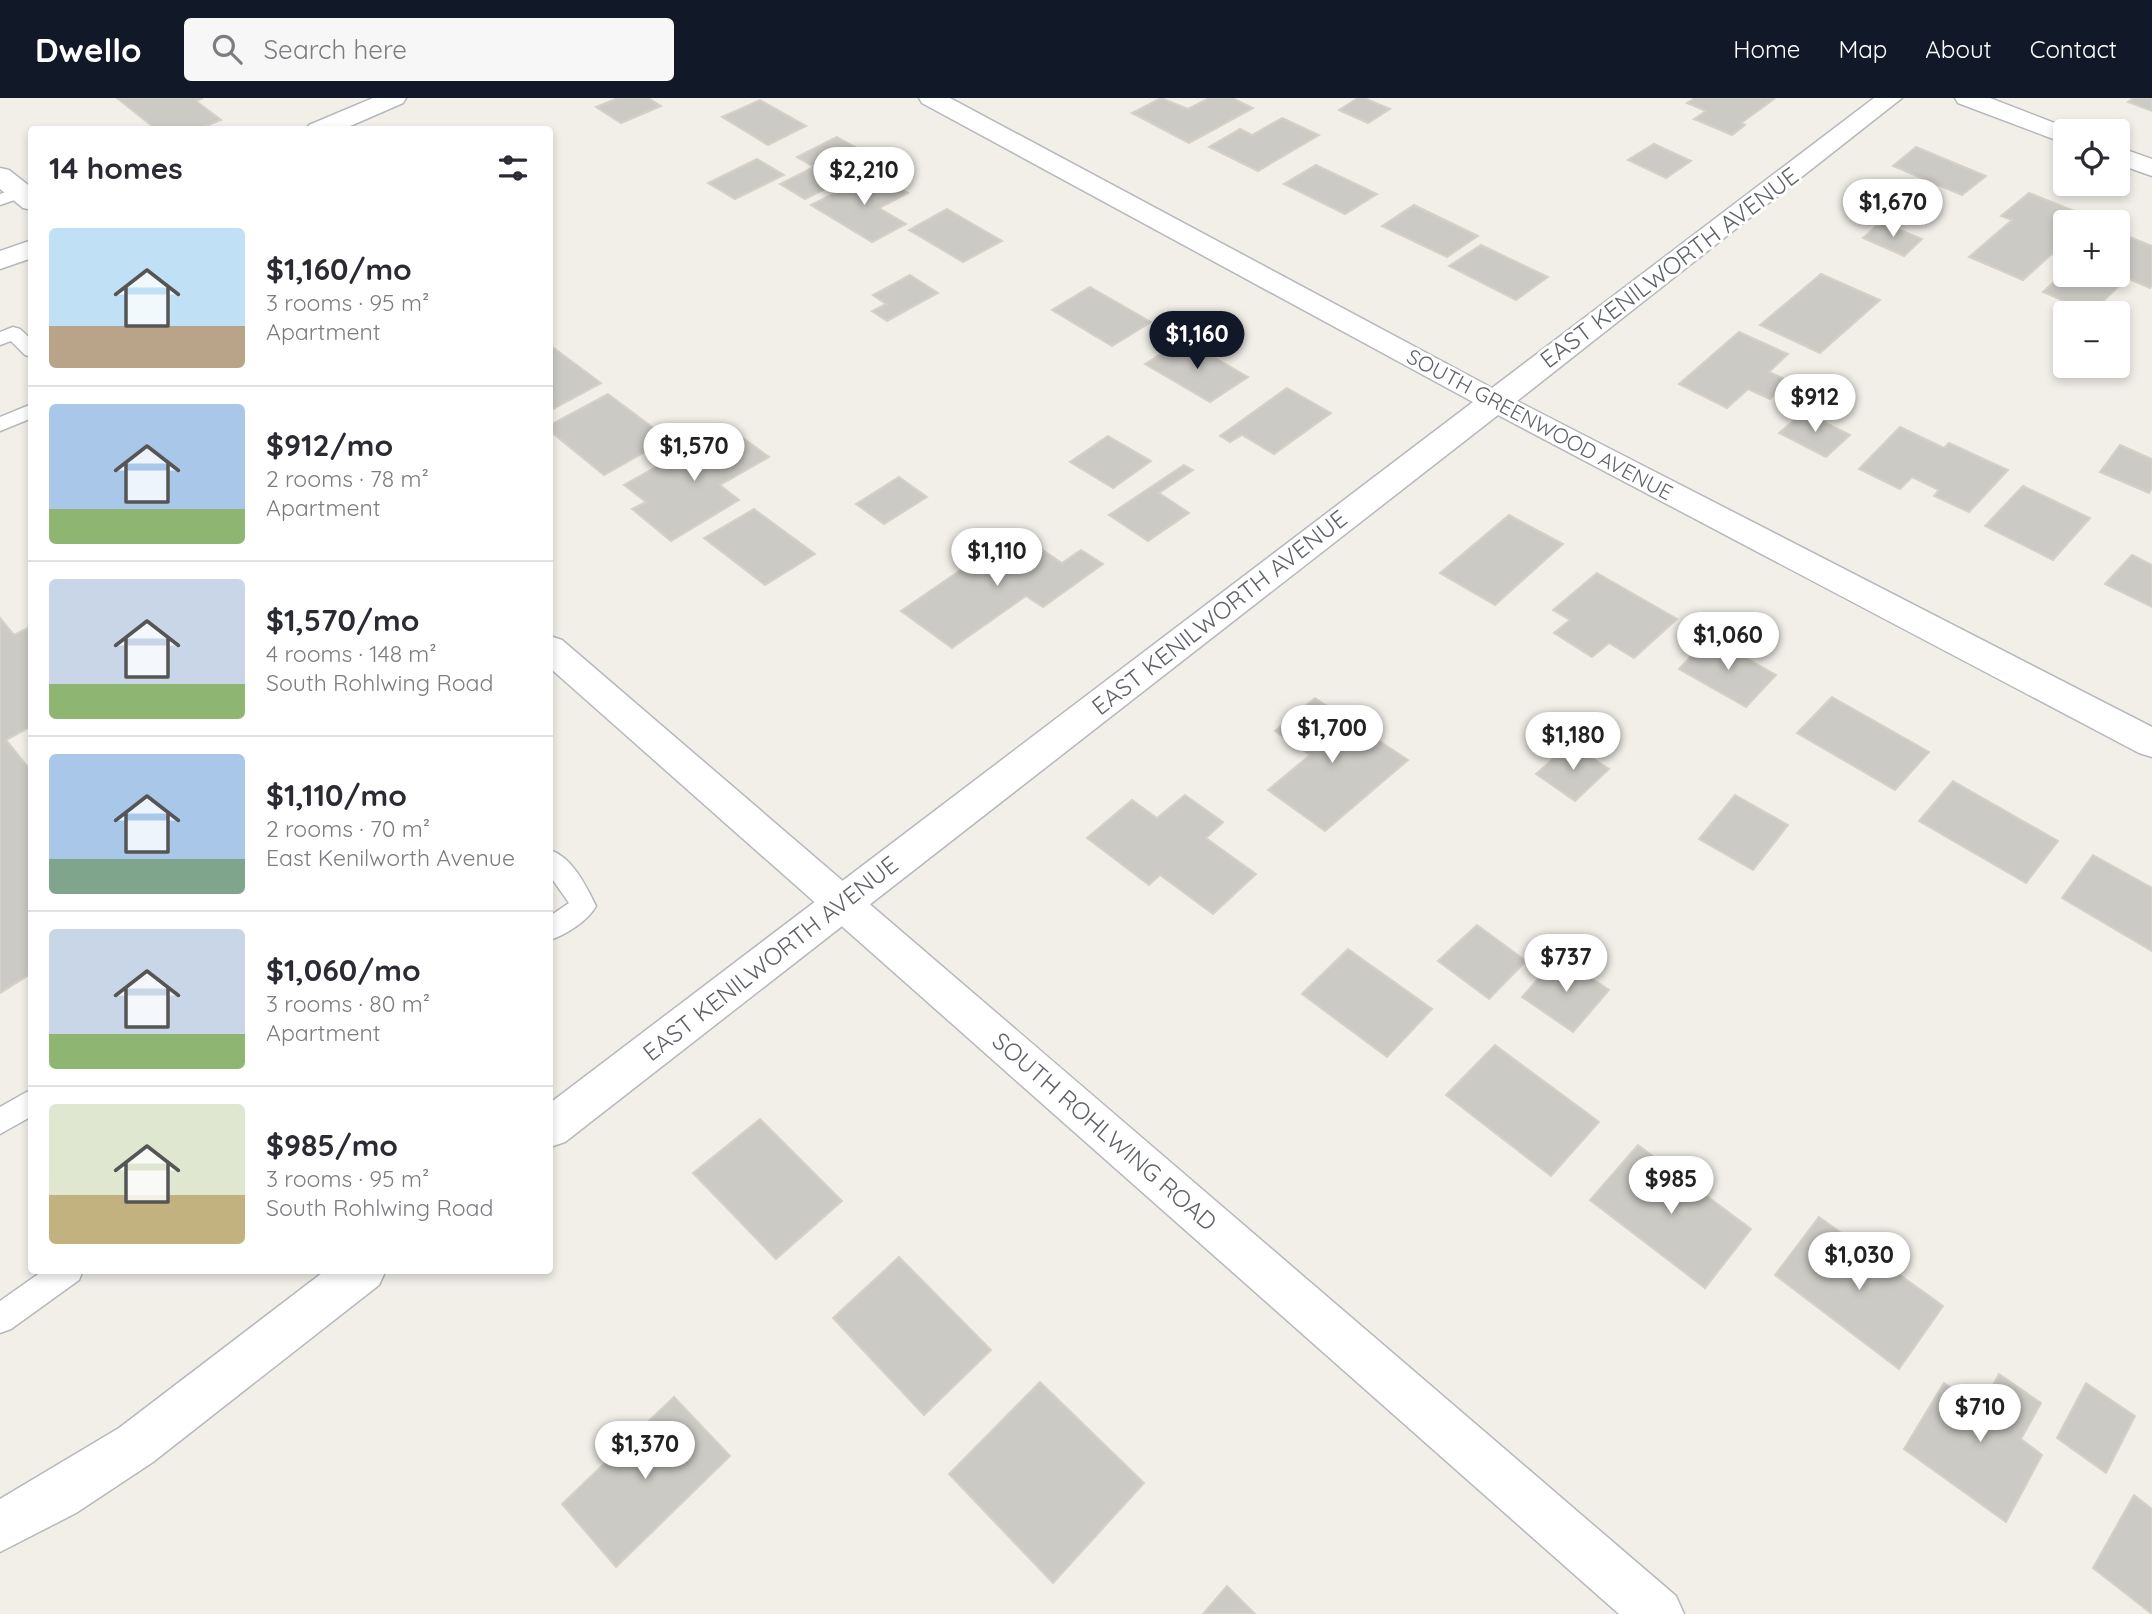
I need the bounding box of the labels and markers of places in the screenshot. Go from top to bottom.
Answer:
pin: $2,210 [807,148,921,207]
pin: $1,670 [1836,180,1950,239]
pin: $1,160 [1140,312,1254,371]
pin: $912 [1774,374,1856,434]
pin: $1,570 [637,424,751,483]
pin: $1,110 [940,528,1054,588]
pin: $1,060 [1671,612,1785,672]
pin: $1,700 [1275,706,1389,765]
pin: $1,180 [1516,712,1630,772]
pin: $737 [1525,934,1607,994]
pin: $985 [1630,1156,1712,1216]
pin: $1,030 [1802,1232,1916,1292]
pin: $710 [1939,1384,2021,1444]
pin: $1,370 [588,1422,702,1481]

